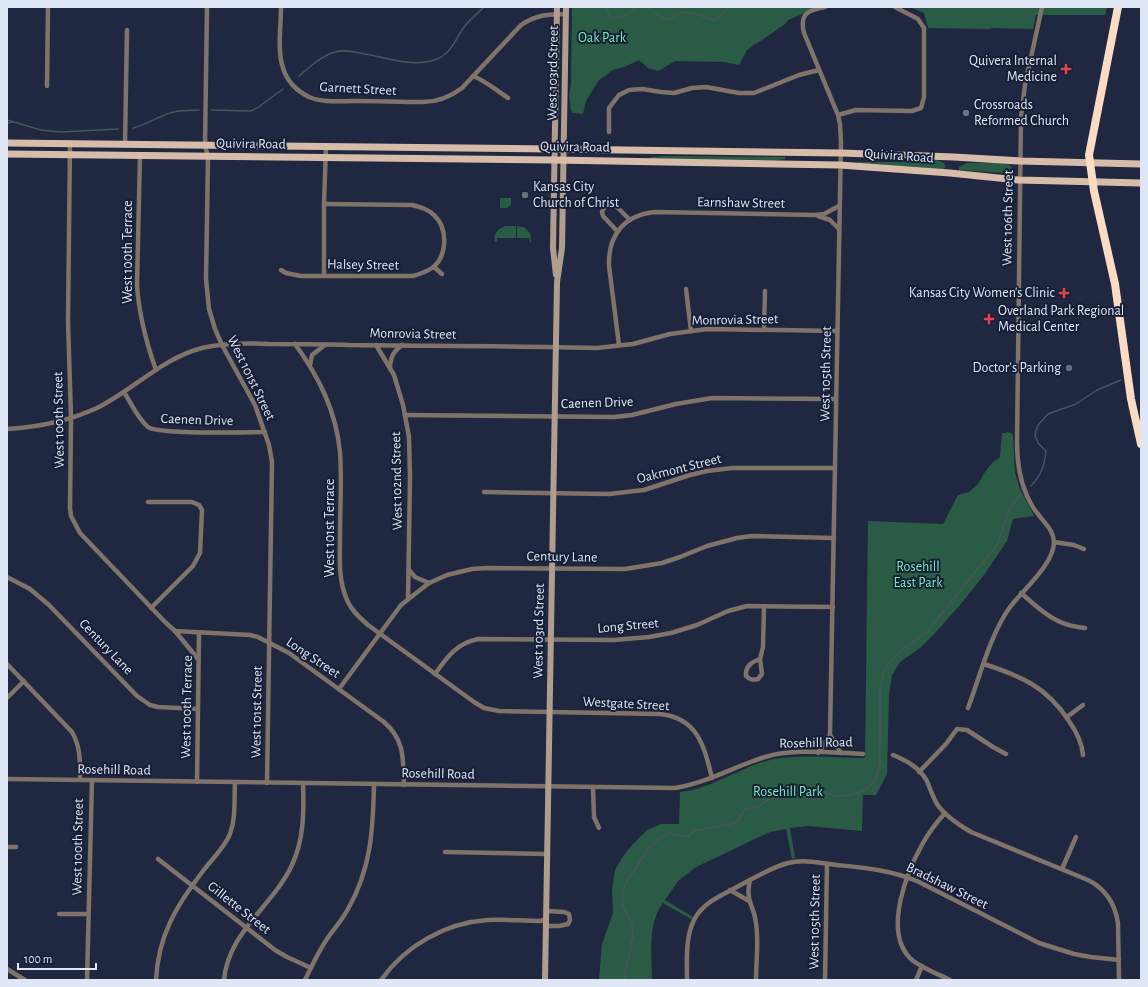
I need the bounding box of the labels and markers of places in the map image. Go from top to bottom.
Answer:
place label: Quivera Internal Medicine [969,54,1057,84]
marker: Quivera Internal Medicine [1060,63,1072,75]
place label: Crossroads Reformed Church [974,98,1069,128]
marker: Crossroads Reformed Church [961,108,971,118]
place label: Kansas City Church of Christ [533,180,620,210]
marker: Kansas City Church of Christ [520,190,530,200]
place label: Kansas City Women's Clinic [909,286,1056,300]
marker: Kansas City Women's Clinic [1058,287,1070,299]
place label: Overland Park Regional Medical Center [998,304,1124,334]
marker: Overland Park Regional Medical Center [983,313,995,325]
place label: Doctor's Parking [972,361,1061,375]
marker: Doctor's Parking [1064,363,1074,373]

